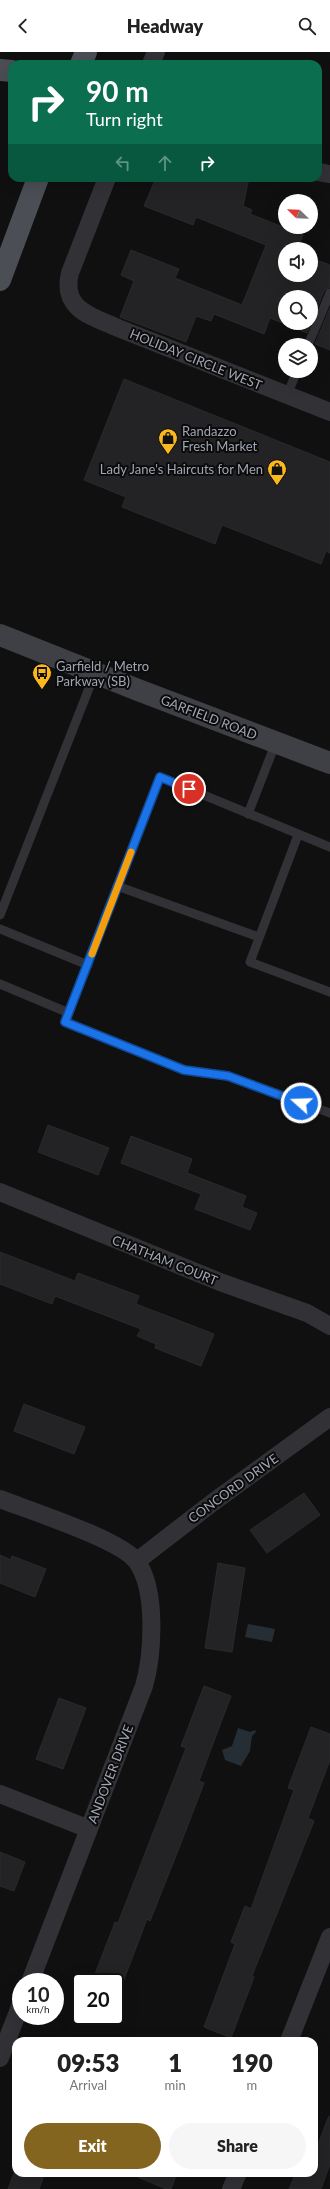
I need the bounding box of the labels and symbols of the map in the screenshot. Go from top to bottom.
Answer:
north arrow [278,194,318,234]
street label: HOLIDAY CIRCLE WEST [128,325,265,393]
place label: Randazzo Fresh Market [182,423,257,454]
shop icon: Randazzo Fresh Market [157,427,179,455]
shop icon: Lady Jane's Haircuts for Men [266,458,288,486]
place label: Lady Jane's Haircuts for Men [100,461,263,477]
place label: Garfield / Metro Parkway (SB) [56,658,149,689]
bus stop icon: Garfield / Metro Parkway (SB) [31,662,53,690]
street label: GARFIELD ROAD [159,691,259,743]
pin [172,772,206,806]
position arrow [280,1082,322,1124]
street label: CHATHAM COURT [110,1232,220,1289]
street label: CONCORD DRIVE [185,1450,281,1526]
street label: ANDOVER DRIVE [84,1722,136,1826]
speed limit sign: 20 [72,1973,124,2025]

